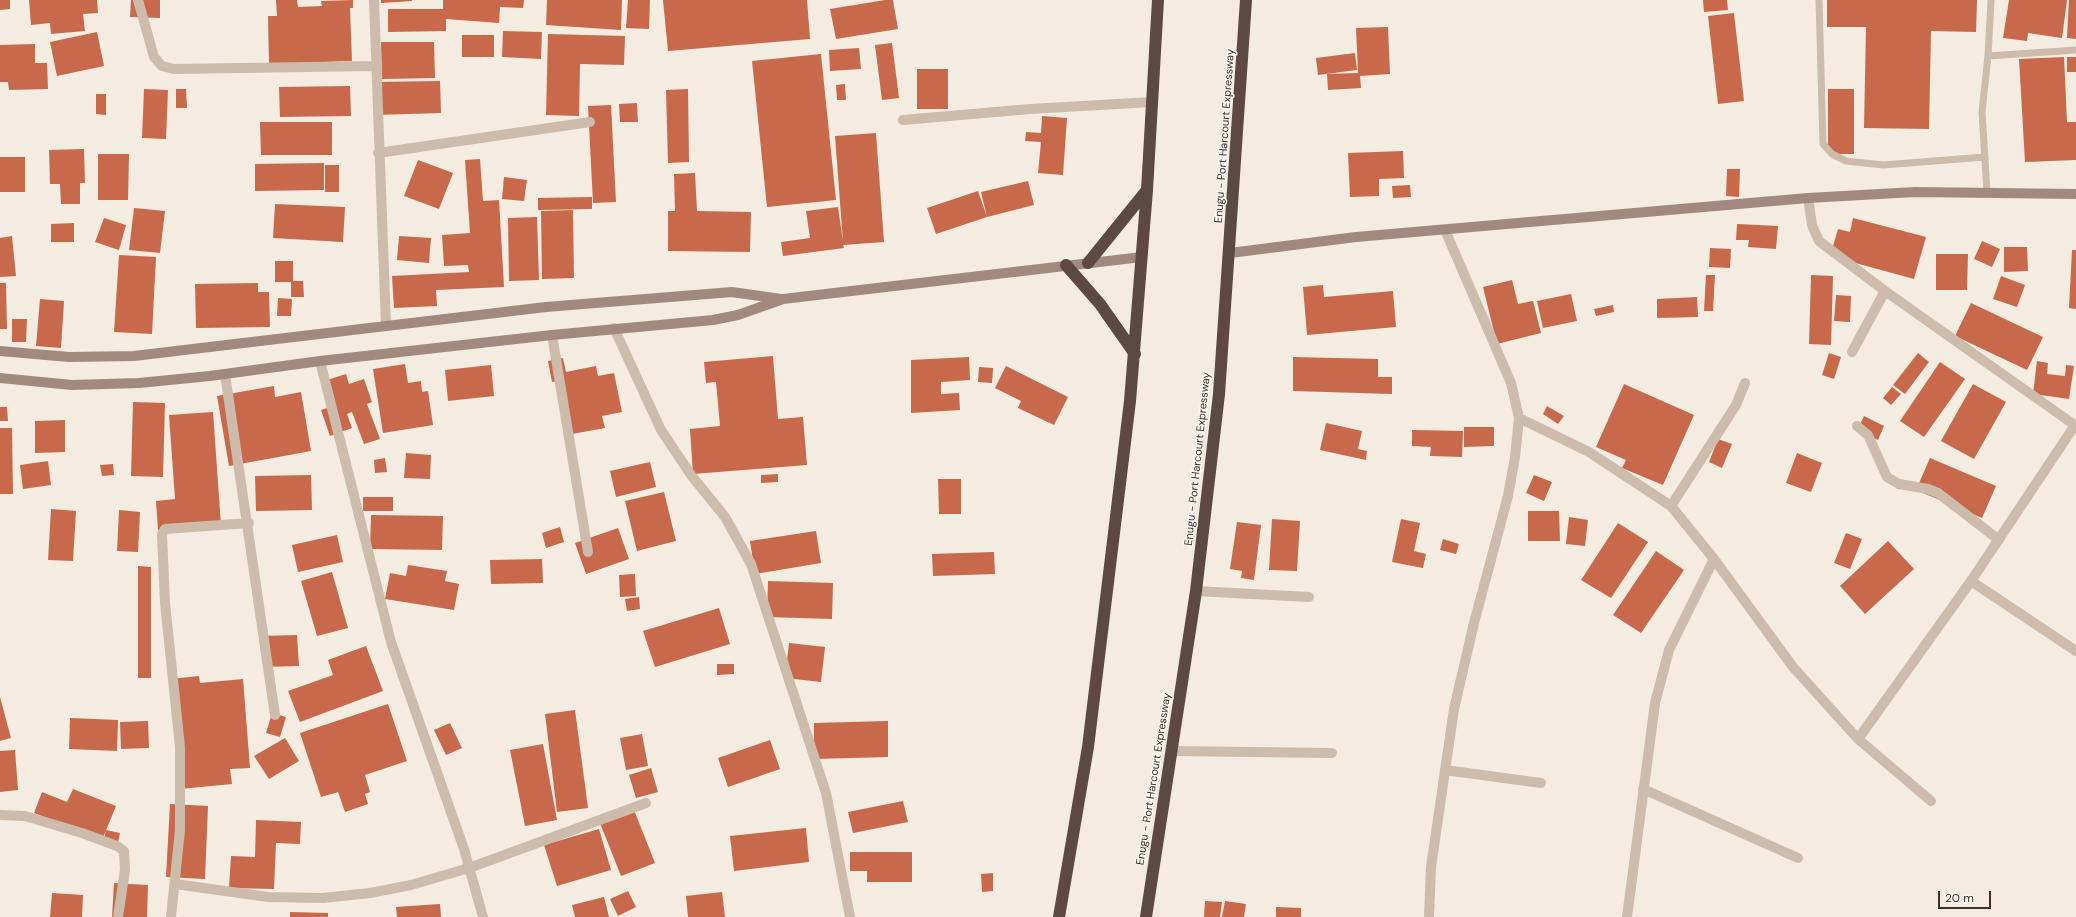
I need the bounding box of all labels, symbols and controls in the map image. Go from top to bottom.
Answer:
street label: Enugu - Port Harcourt Expressway [1212,49,1238,223]
street label: Enugu - Port Harcourt Expressway [1182,372,1214,546]
street label: Enugu - Port Harcourt Expressway [1134,692,1174,866]
scale bar [1940,883,1993,909]
text: 20 m [1945,890,1974,906]

